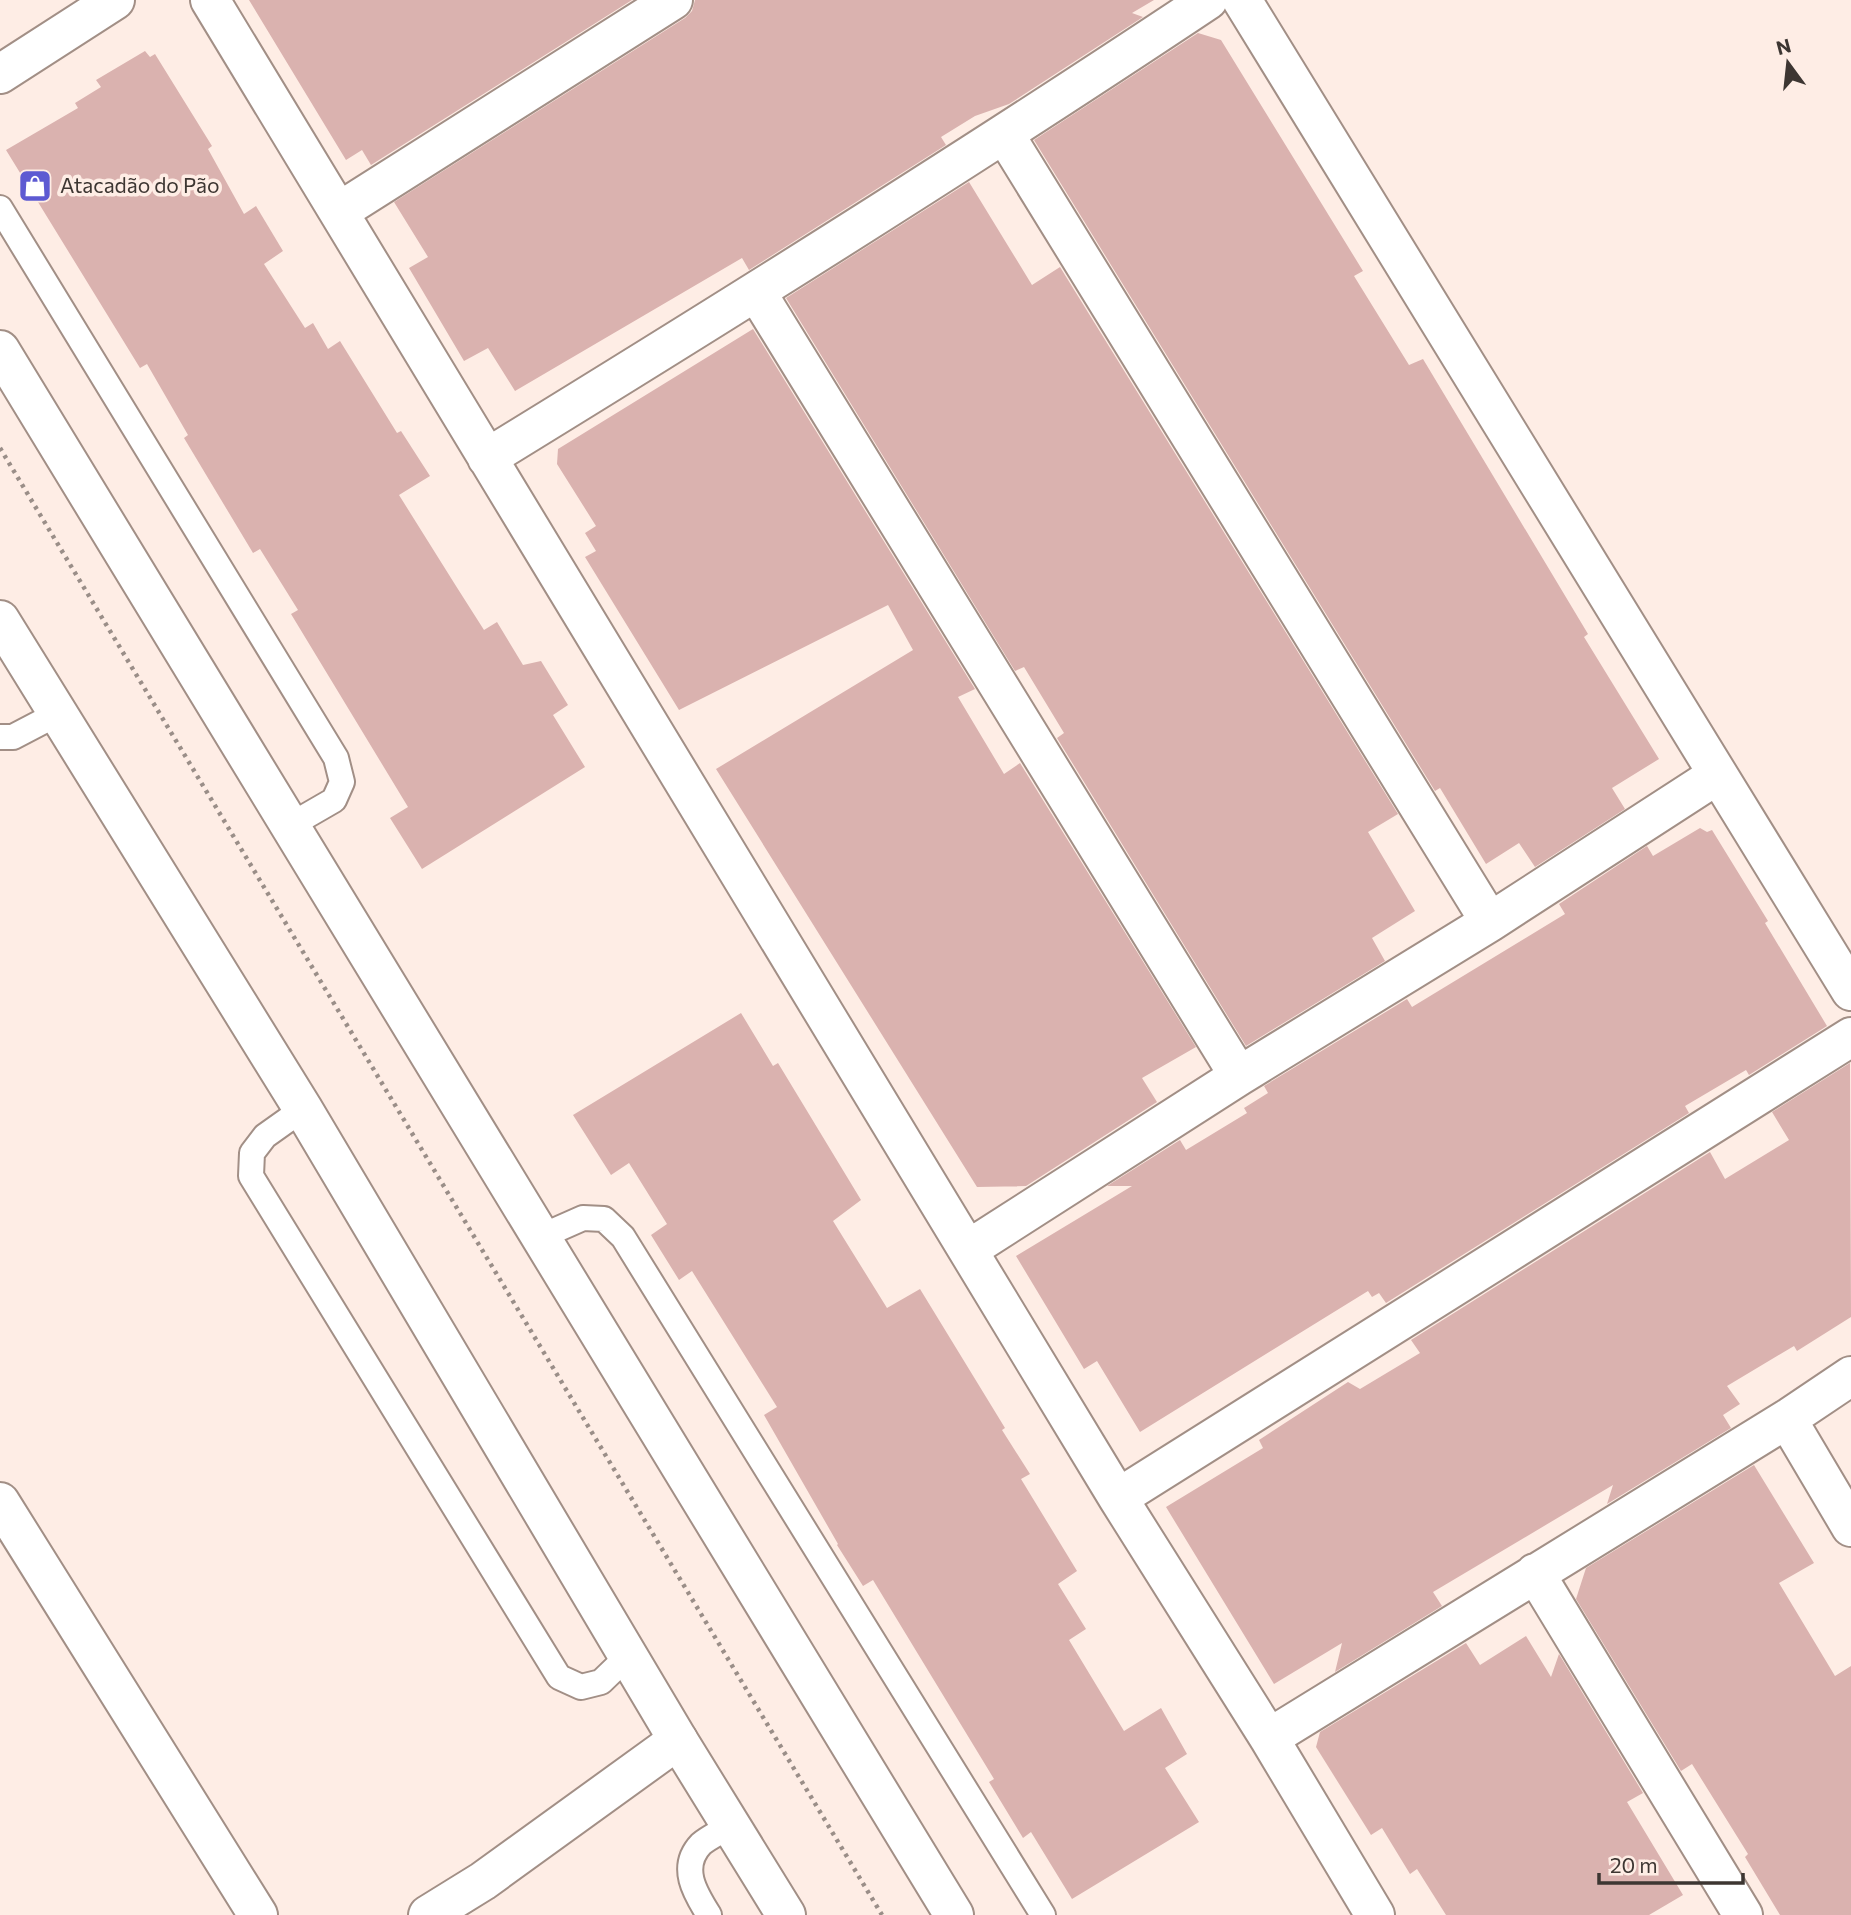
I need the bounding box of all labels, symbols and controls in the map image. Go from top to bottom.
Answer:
north arrow [1753,28,1823,98]
text: N [1774,33,1793,59]
shop icon: Atacadão do Pão [16,167,54,205]
place label: Atacadão do Pão [60,172,220,197]
scale bar [1599,1842,1742,1886]
text: 20 m [1610,1852,1658,1877]

